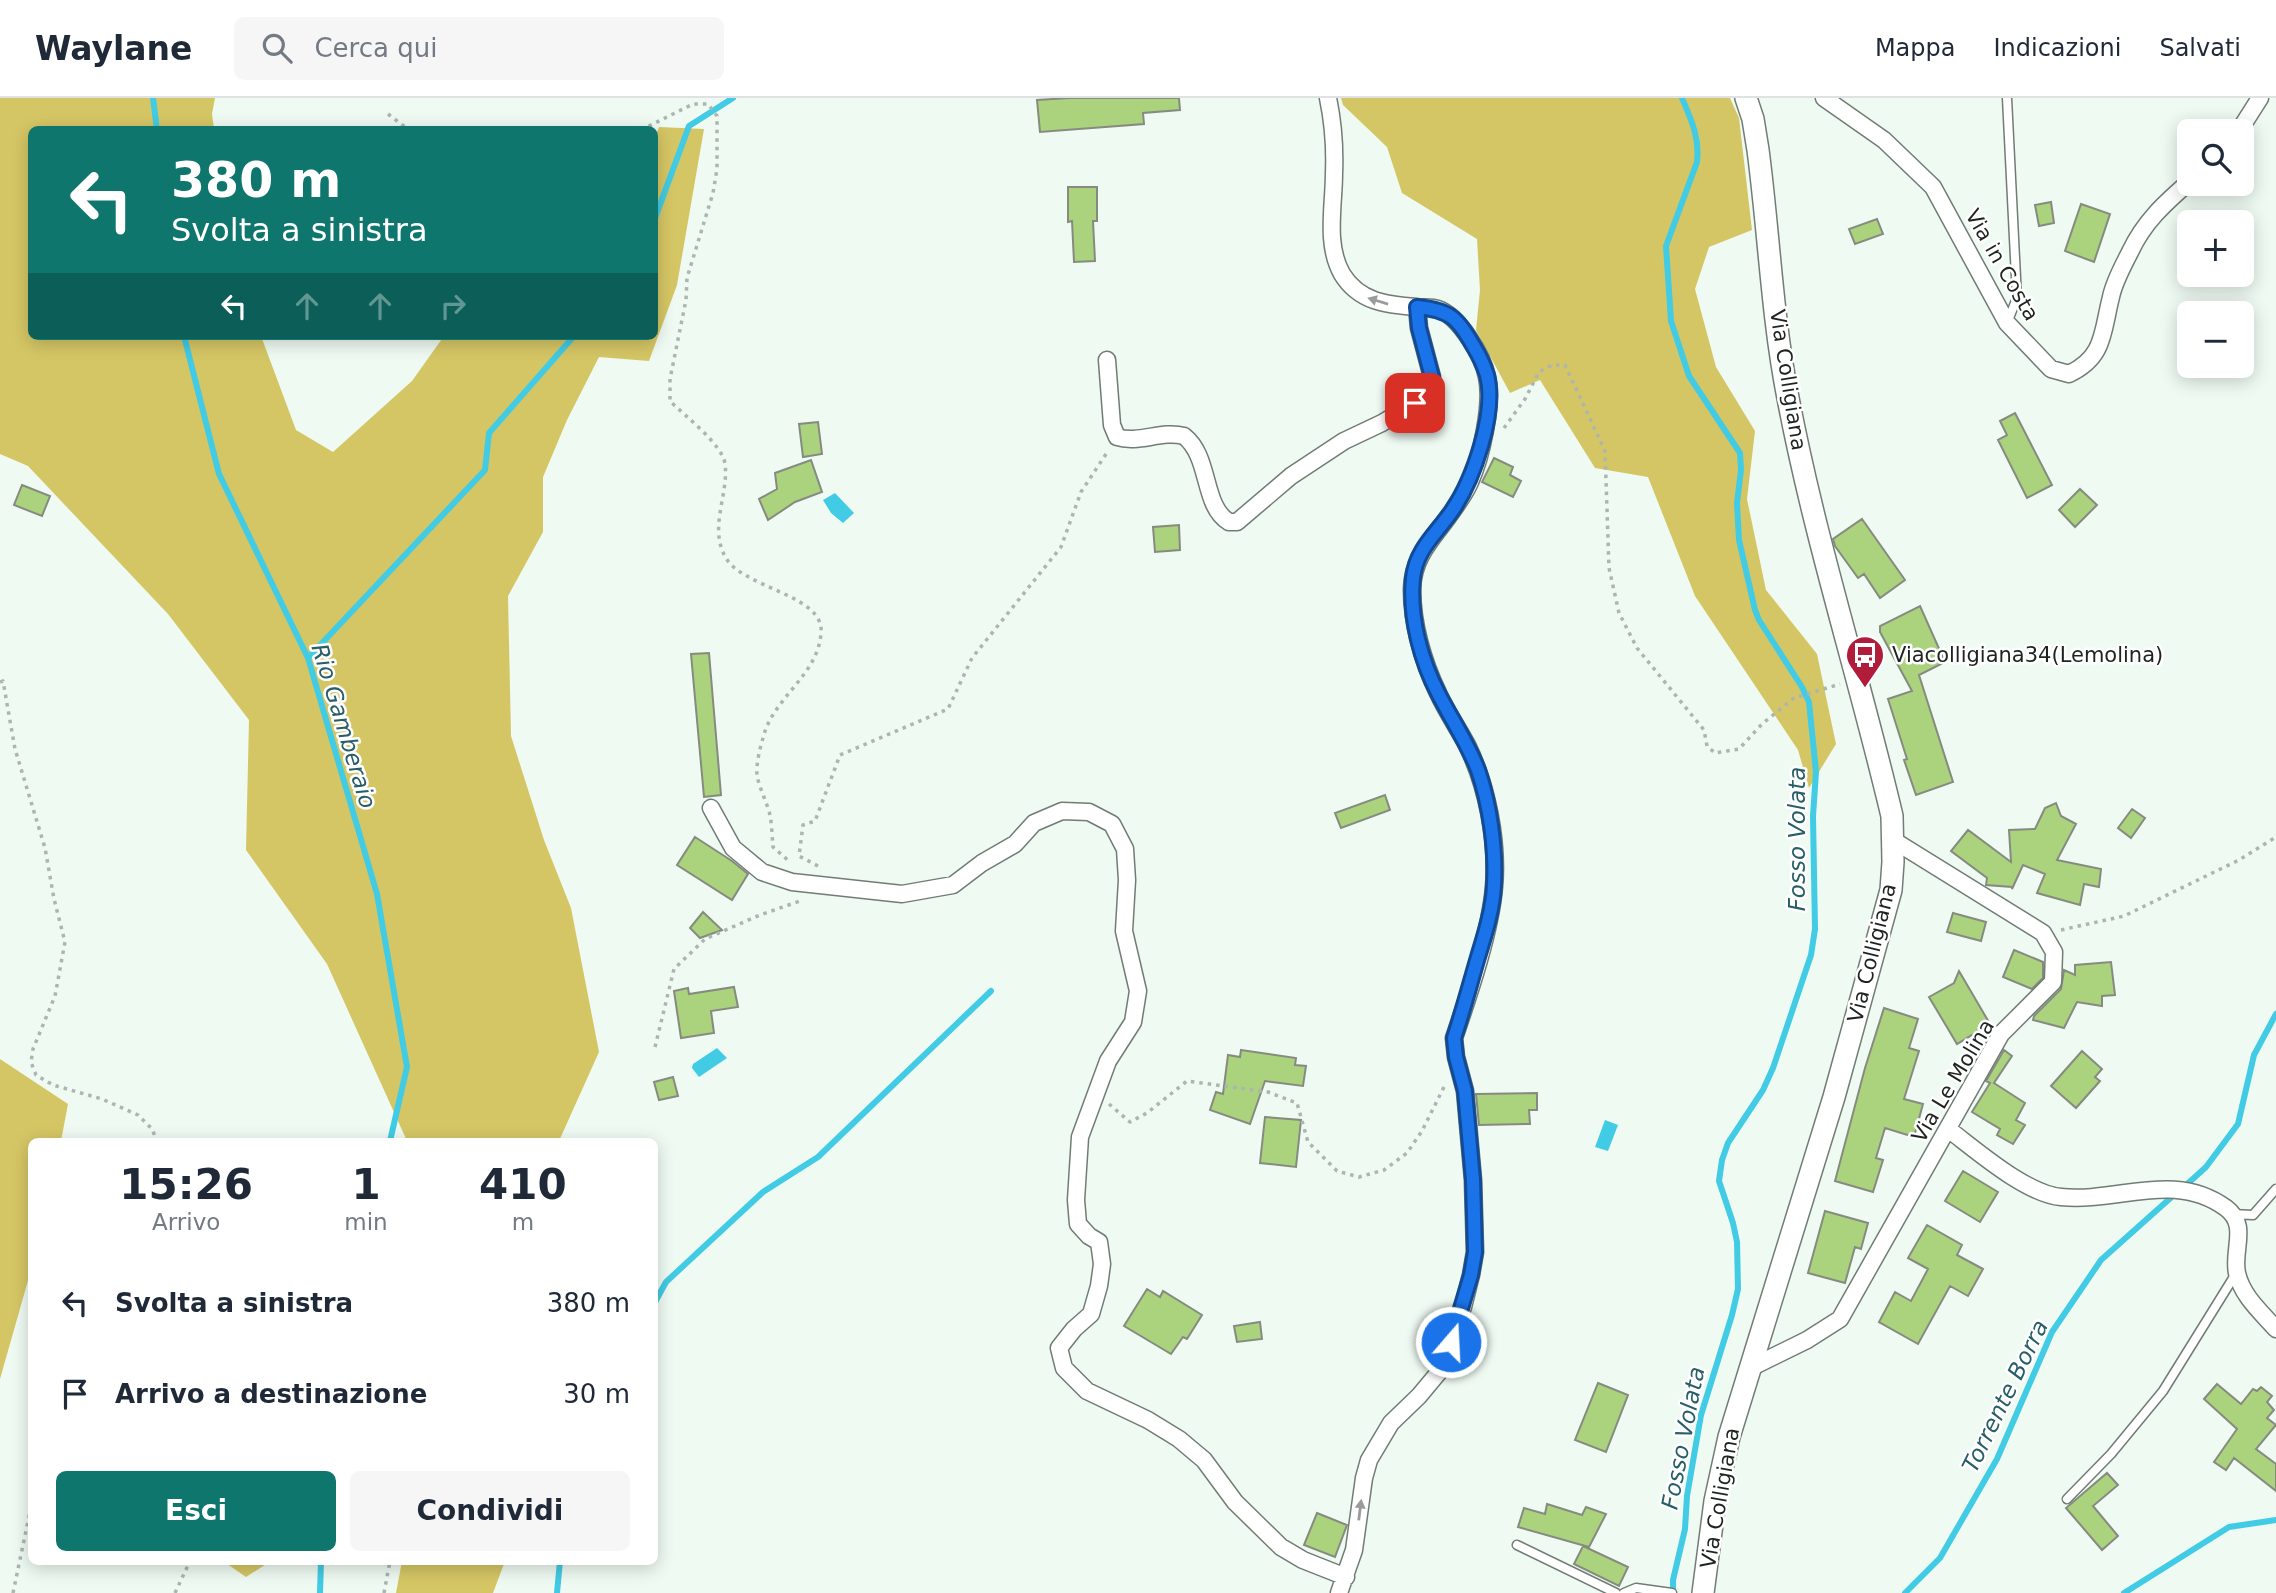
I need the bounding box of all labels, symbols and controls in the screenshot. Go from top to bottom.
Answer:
search box [234,17,724,80]
text: Waylane [35,29,192,68]
icon: search [258,29,296,67]
text: Cerca qui [314,33,437,63]
text: Mappa [1875,34,1955,62]
text: Indicazioni [1993,34,2121,62]
text: Salvati [2159,34,2241,62]
map controls [2177,119,2254,378]
button: search [2177,119,2254,196]
text: 380 m [171,152,341,209]
icon: left [56,154,147,245]
street label: Via in Costa [1960,205,2044,325]
button: + [2177,210,2254,287]
text: Svolta a sinistra [171,211,428,249]
icon: left [215,287,253,325]
icon: ahead [288,287,326,325]
icon: ahead [361,287,399,325]
icon: right [434,287,472,325]
one-way arrow [1368,296,1389,306]
button: − [2177,301,2254,378]
street label: Via Colligiana [1765,308,1811,452]
pin [1385,373,1445,433]
icon: arrive [1396,384,1434,422]
bus stop icon: Viacolligiana34(Lemolina) [1844,634,1886,689]
water label: Rio Gamberaio [307,641,381,811]
place label: Viacolligiana34(Lemolina) [1892,643,2163,667]
water label: Fosso Volata [1784,767,1810,911]
street label: Via Colligiana [1843,881,1901,1025]
street label: Via Le Molina [1907,1015,1999,1147]
text: 15:26 [119,1160,253,1209]
text: 1 [351,1160,381,1209]
text: 410 [479,1160,567,1209]
text: Arrivo [152,1209,220,1235]
text: min [344,1209,388,1235]
text: m [512,1209,534,1235]
icon: left [56,1284,94,1322]
text: Svolta a sinistra [115,1288,353,1318]
text: 380 m [547,1288,630,1318]
position arrow [1414,1305,1488,1379]
water label: Torrente Borra [1957,1316,2053,1476]
water label: Fosso Volata [1656,1364,1710,1512]
icon: arrive [56,1375,94,1413]
text: Arrivo a destinazione [115,1379,427,1409]
text: 30 m [563,1379,630,1409]
street label: Via Colligiana [1696,1426,1744,1570]
button: Esci [56,1471,336,1551]
button: Condividi [350,1471,630,1551]
one-way arrow [1355,1499,1366,1521]

